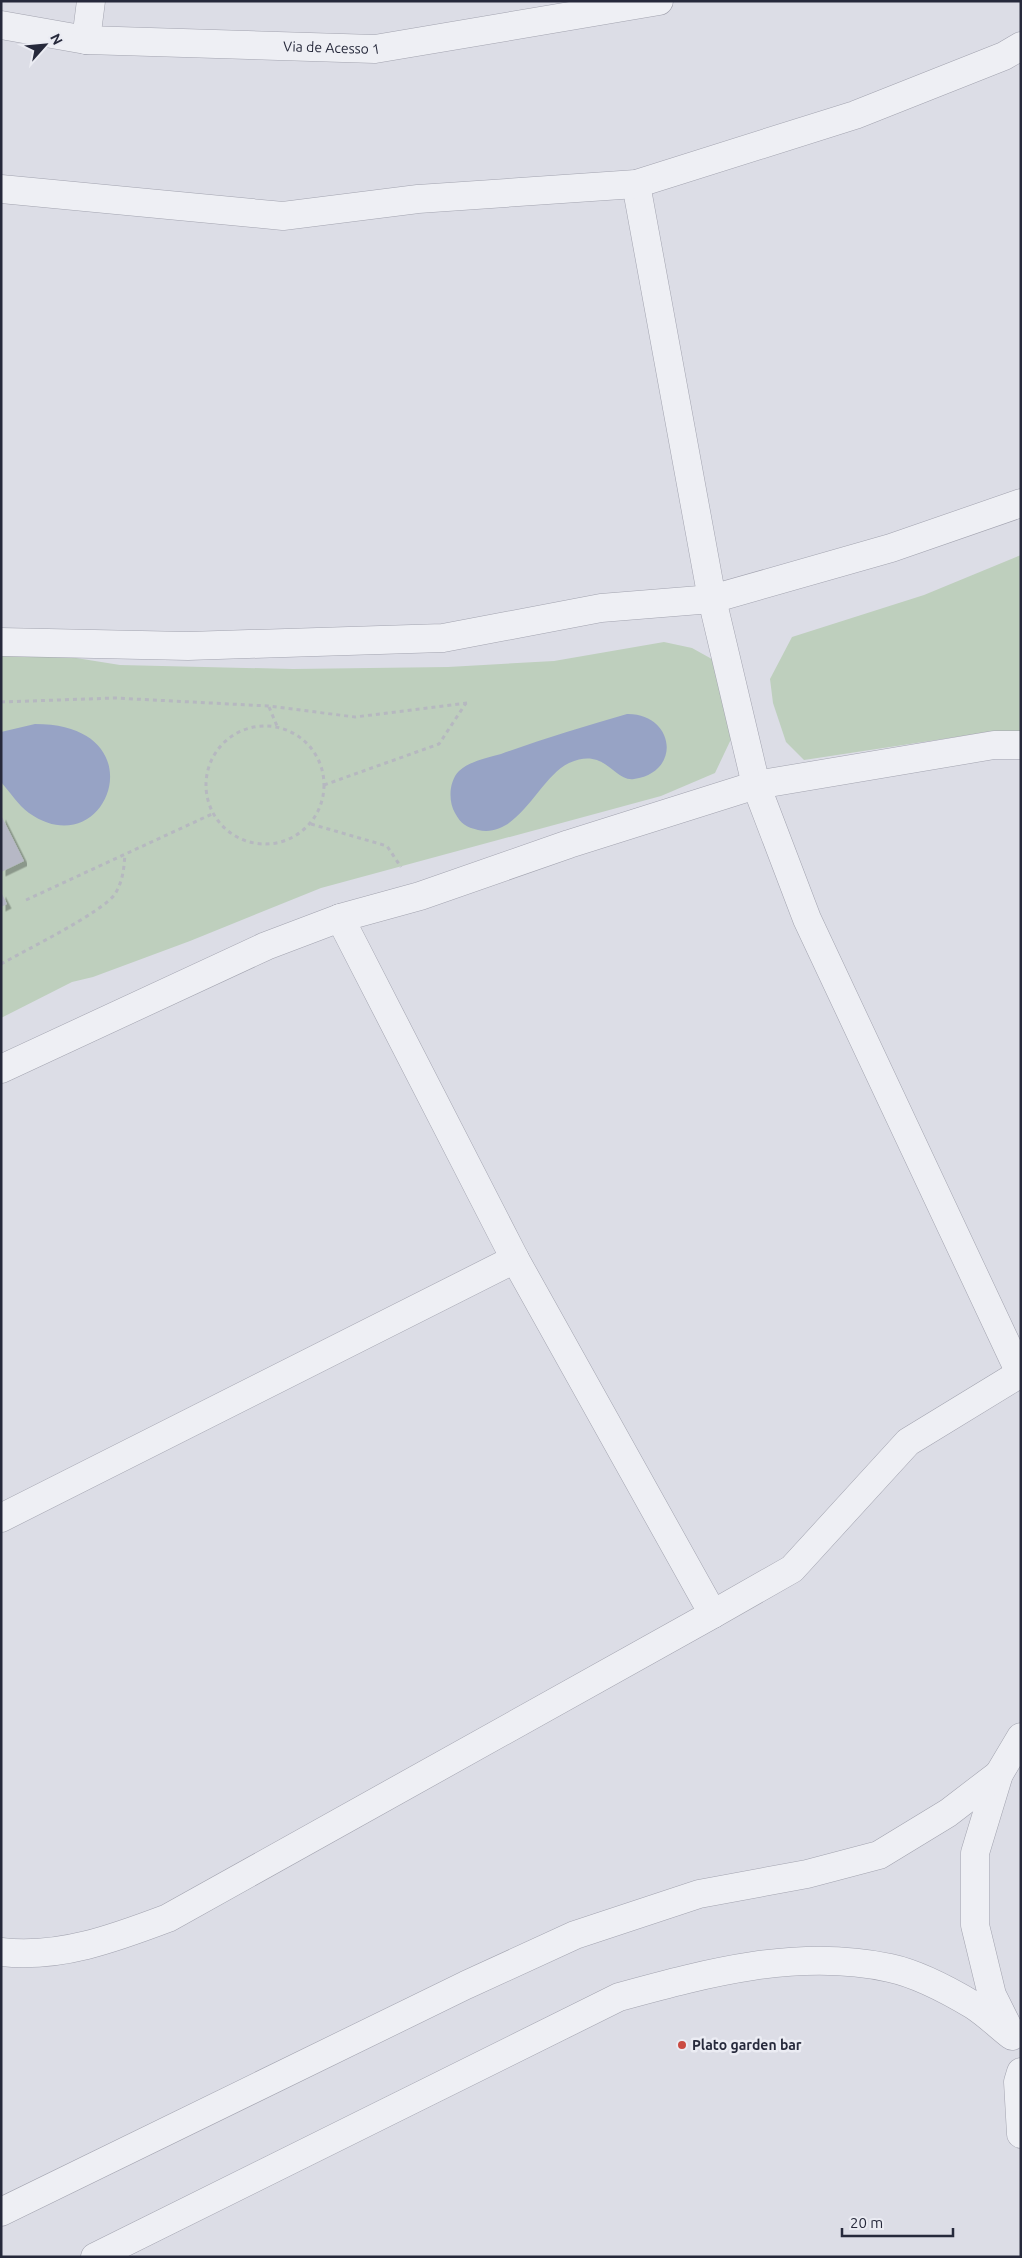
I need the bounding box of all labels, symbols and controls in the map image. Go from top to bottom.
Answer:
north arrow [20,20,70,70]
text: N [47,31,66,47]
street label: Via de Acesso 1 [283,38,381,57]
place label: Plato garden bar [692,2037,802,2053]
marker: Plato garden bar [676,2039,688,2051]
scale bar [842,2206,953,2238]
text: 20 m [850,2214,883,2231]

